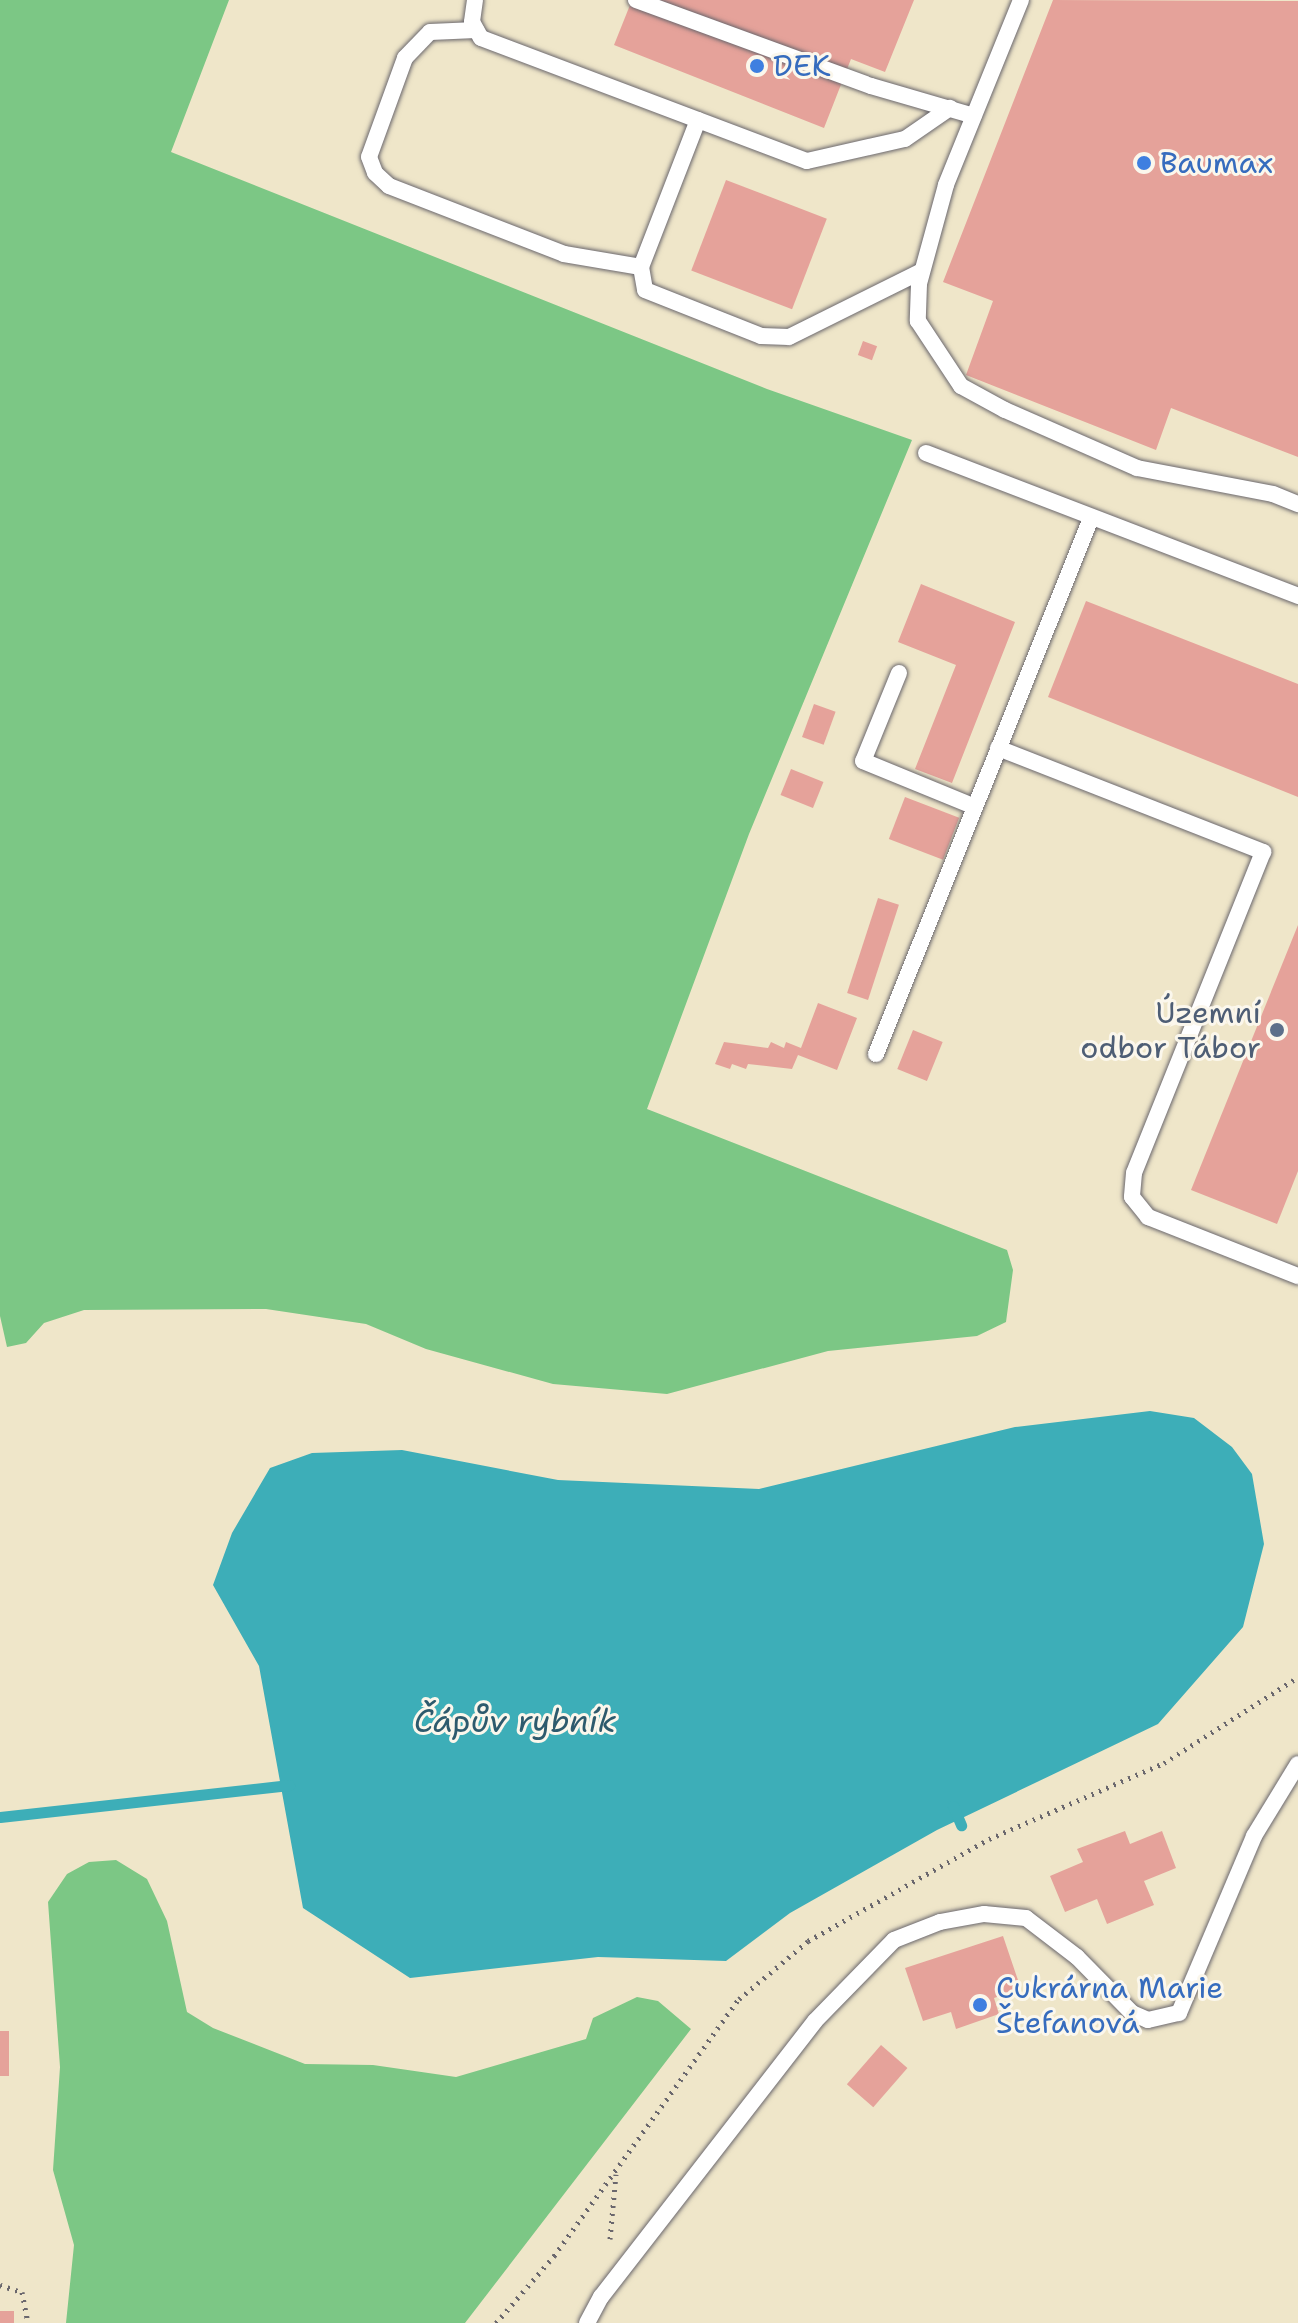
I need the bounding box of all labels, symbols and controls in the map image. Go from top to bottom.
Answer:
place label: DEK [773,48,831,84]
marker: DEK [748,57,766,75]
place label: Baumax [1160,145,1273,181]
marker: Baumax [1135,154,1153,172]
place label: Územní odbor Tábor [1080,995,1261,1066]
marker: Územní odbor Tábor [1268,1021,1286,1039]
water label: Čápův rybník [414,1702,616,1740]
place label: Cukrárna Marie Štefanová [996,1970,1223,2040]
marker: Cukrárna Marie Štefanová [971,1996,989,2014]

